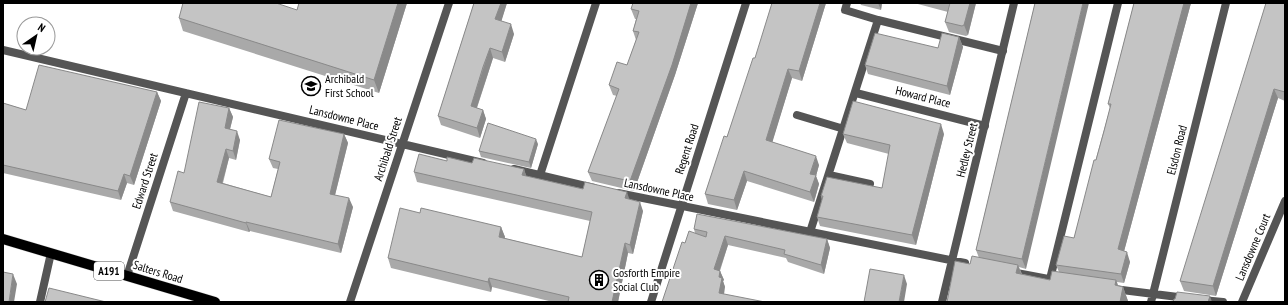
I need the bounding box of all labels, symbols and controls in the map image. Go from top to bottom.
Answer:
north arrow [16,16,56,56]
text: N [35,20,48,35]
place label: Archibald First School [325,71,374,100]
school or university icon: Archibald First School [300,75,322,97]
street label: Howard Place [894,82,952,111]
street label: Lansdowne Place [308,102,380,133]
street label: Archibald Street [370,114,405,183]
street label: Hedley Street [953,120,981,179]
street label: Regent Road [671,122,702,176]
street label: Elsdon Road [1163,123,1190,176]
street label: Edward Street [128,150,161,211]
street label: Lansdowne Place [623,175,695,204]
street label: Lansdowne Court [1232,210,1274,283]
street label: Salters Road [131,257,185,286]
road number: A191 [94,262,124,280]
place label: Gosforth Empire Social Club [613,265,680,294]
building icon: Gosforth Empire Social Club [588,269,610,291]

